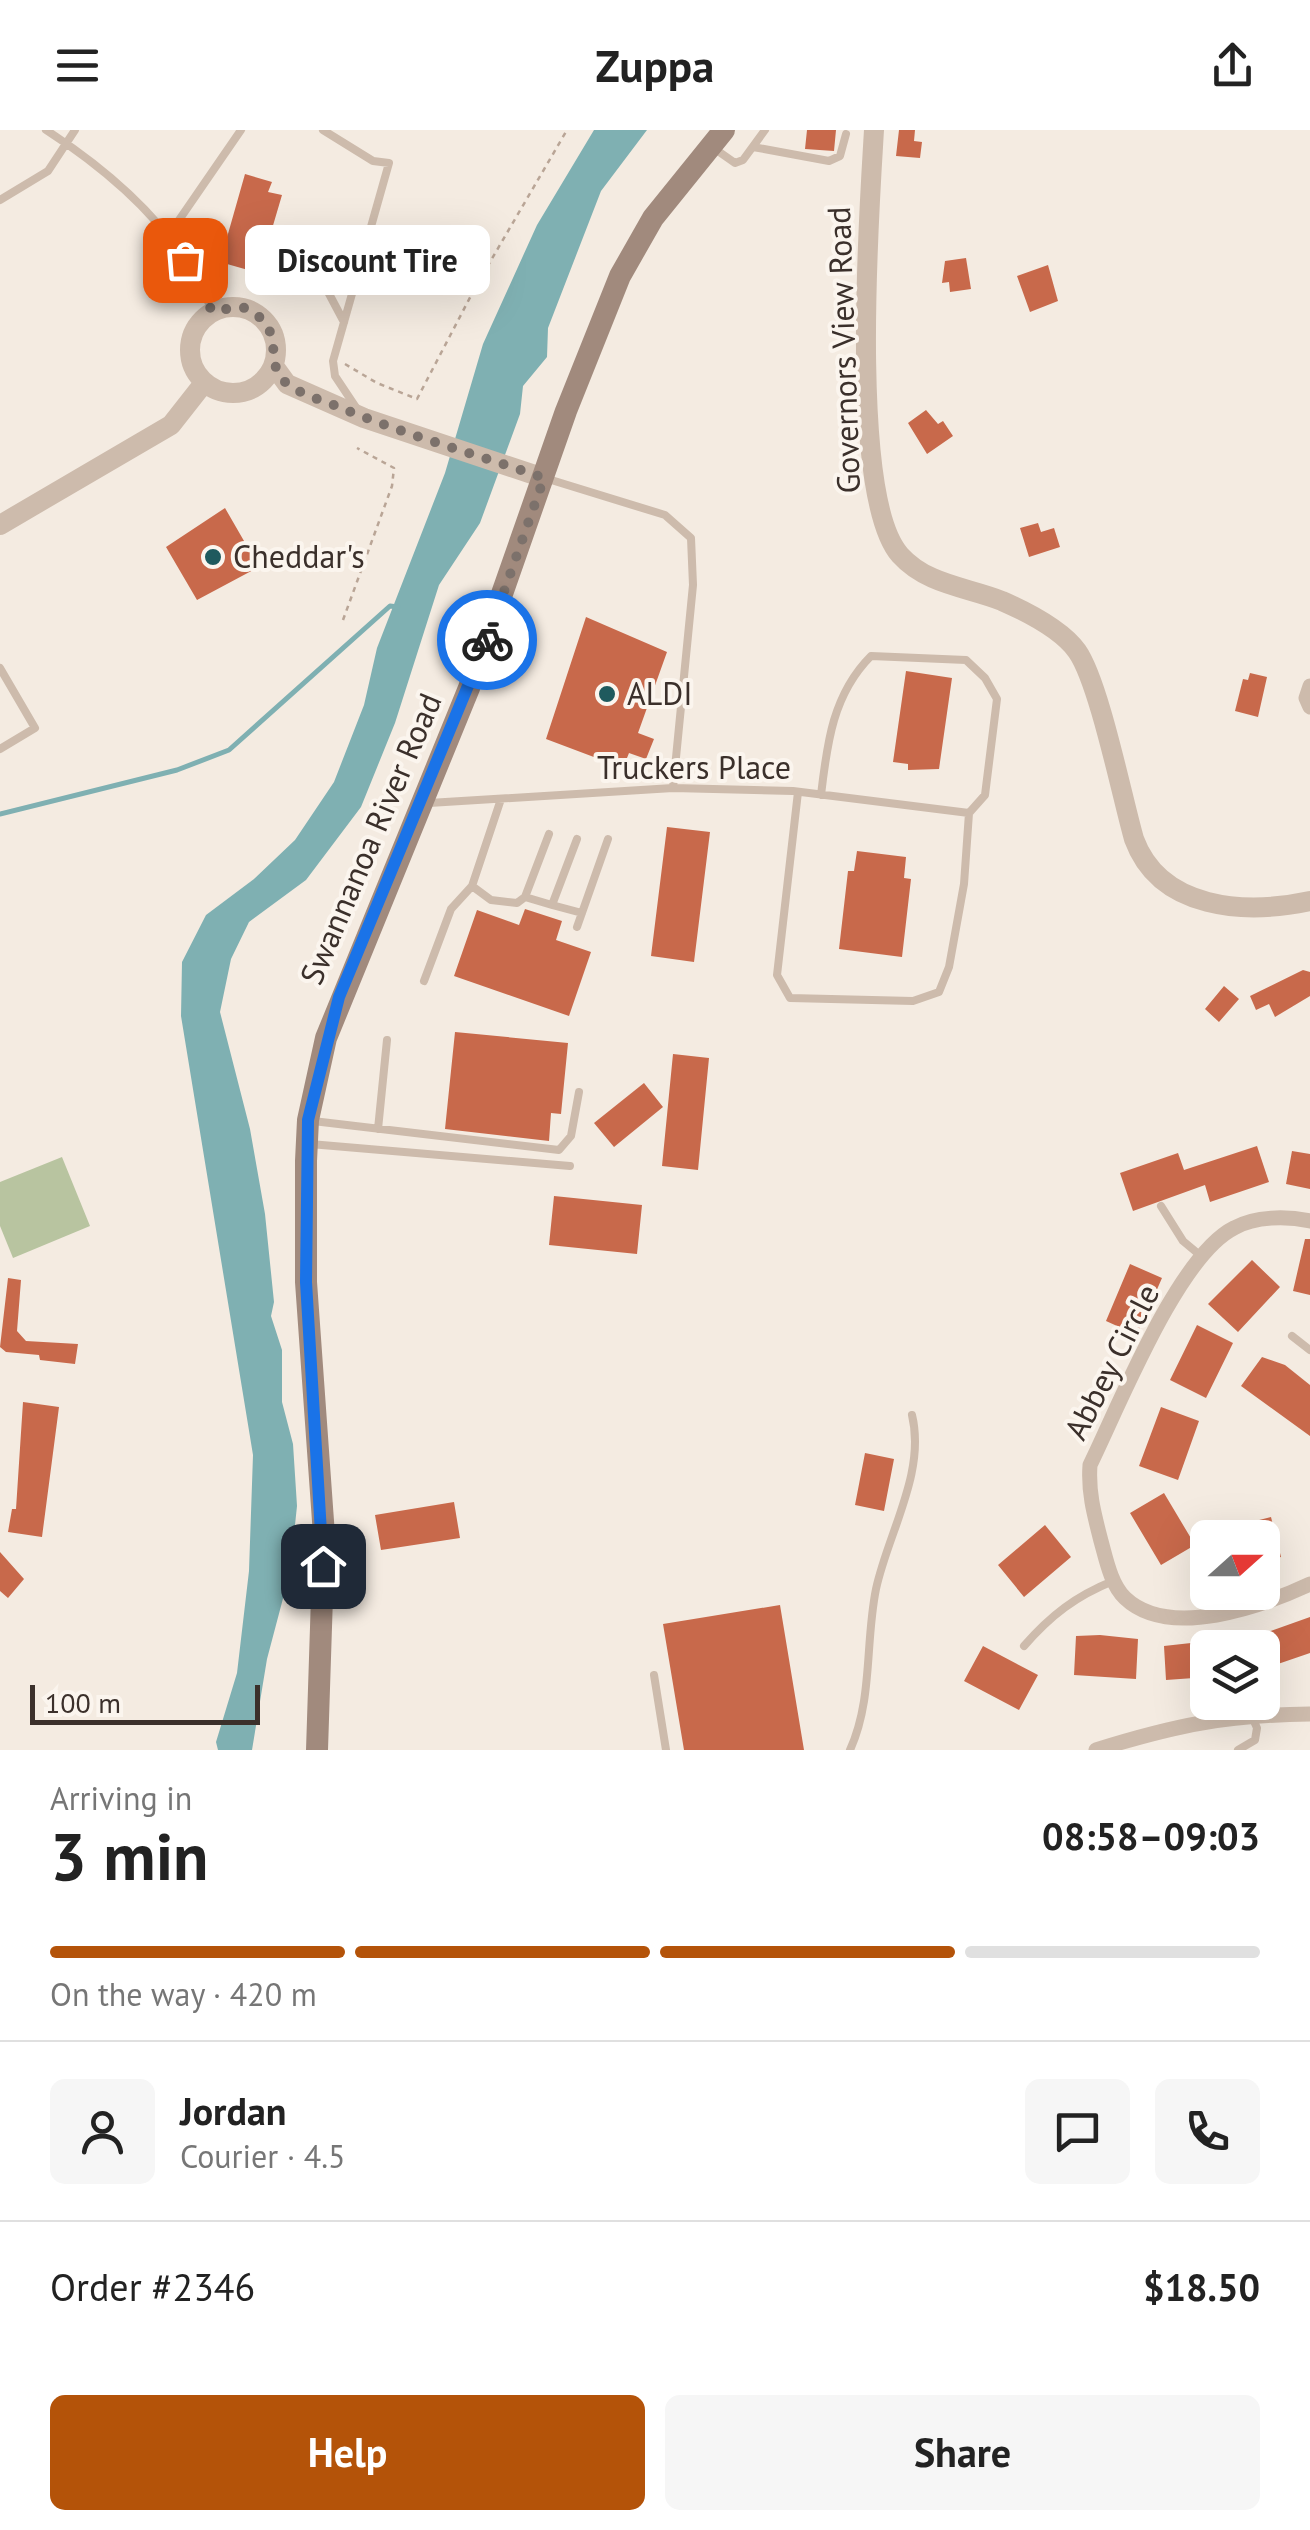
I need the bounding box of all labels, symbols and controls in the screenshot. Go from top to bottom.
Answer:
text: Zuppa [596,36,714,94]
icon: menu [50,38,105,93]
icon: share [1205,38,1260,93]
street label: Governors View Road [817,206,869,494]
pin [143,218,228,303]
callout: Discount Tire [245,225,490,295]
icon: bag [158,233,213,288]
text: Discount Tire [277,239,458,281]
place label: Cheddar's [233,535,365,577]
marker: Cheddar's [202,546,224,568]
courier [437,590,537,690]
icon: bike [460,613,515,668]
place label: ALDI [627,672,693,714]
marker: ALDI [596,683,618,705]
street label: Swannanoa River Road [290,687,450,991]
street label: Truckers Place [597,746,791,788]
street label: Abbey Circle [1054,1277,1168,1446]
north arrow [1190,1520,1280,1610]
map controls [1190,1520,1280,1720]
pin [281,1524,366,1609]
icon: home [296,1539,351,1594]
button: layers [1190,1630,1280,1720]
scale bar [30,1680,260,1724]
text: 100 m [45,1684,121,1721]
text: Arriving in [50,1777,192,1819]
text: 08:58–09:03 [1042,1811,1260,1860]
text: 3 min [50,1814,209,1898]
text: On the way · 420 m [50,1973,317,2015]
button: person [50,2079,155,2184]
button: chat [1025,2079,1130,2184]
button: phone [1155,2079,1260,2184]
text: Jordan [180,2086,286,2135]
text: Courier · 4.5 [180,2135,346,2177]
text: Order #2346 [50,2262,255,2311]
text: $18.50 [1143,2262,1260,2311]
button: Help [50,2395,645,2510]
button: Share [665,2395,1260,2510]

